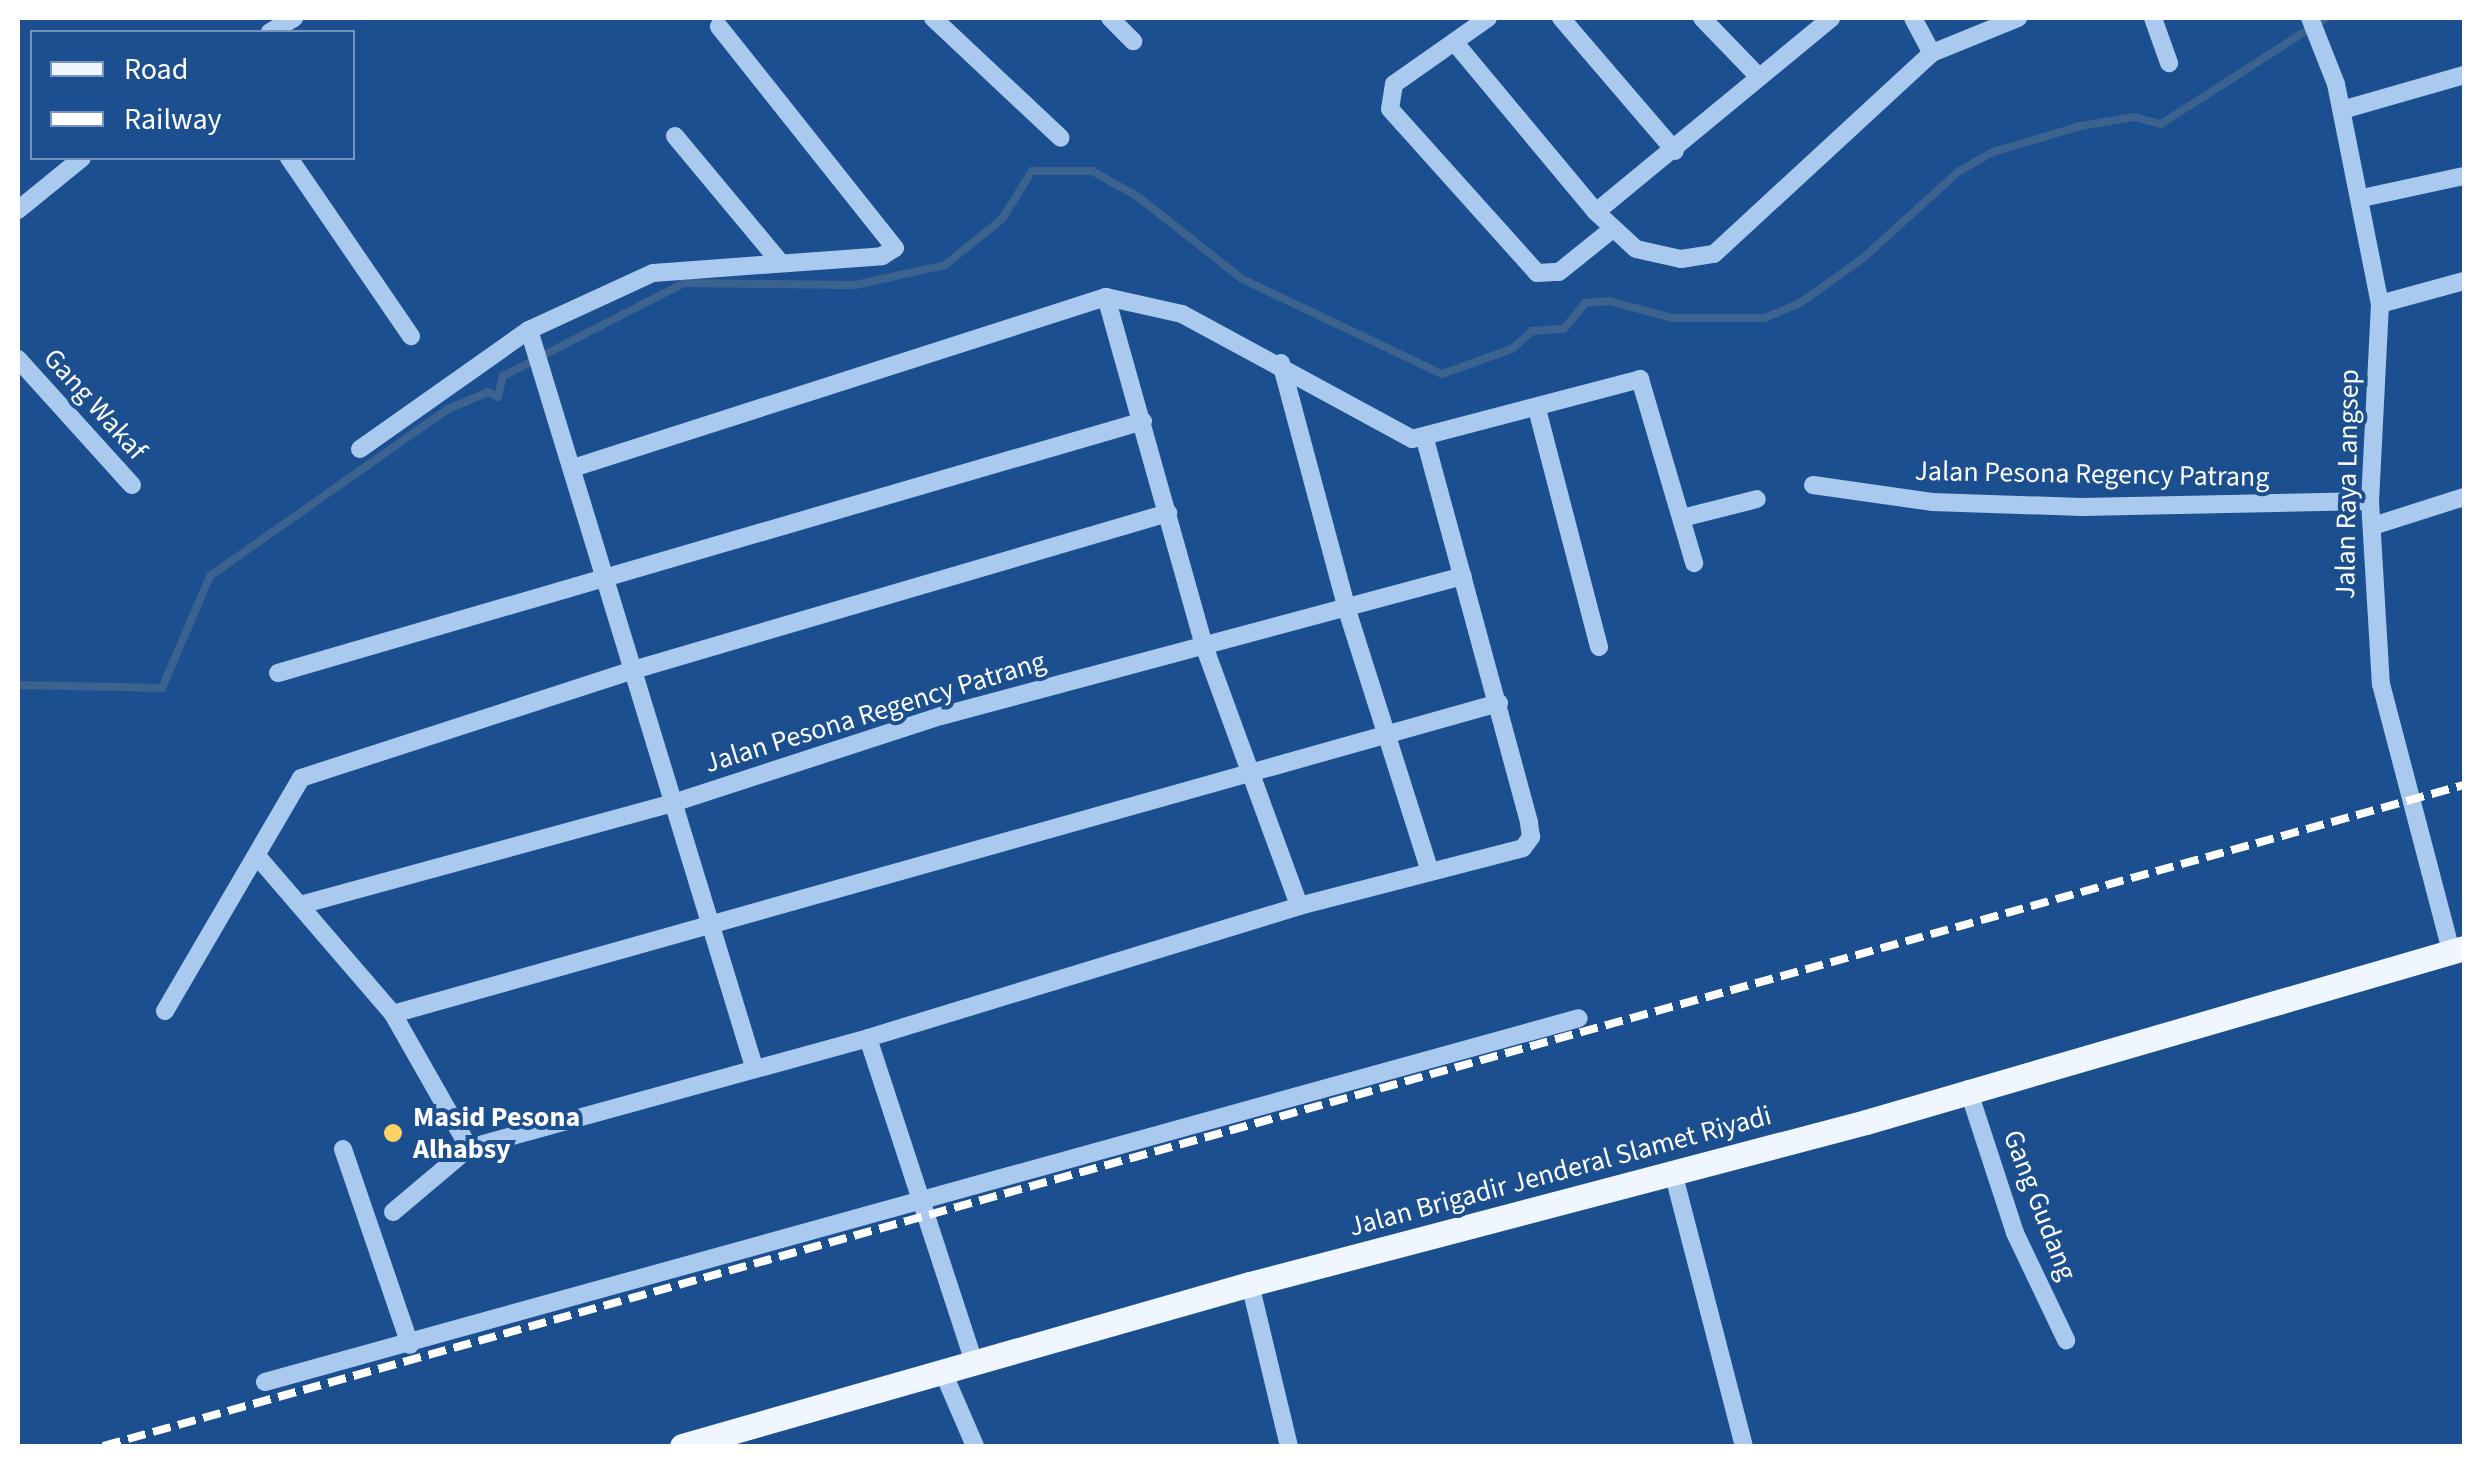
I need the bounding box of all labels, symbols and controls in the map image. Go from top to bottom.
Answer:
legend [30,30,355,160]
text: Road [124,48,188,91]
text: Railway [124,98,222,141]
street label: Gang Wakaf [36,342,154,466]
street label: Jalan Raya Langsep [2328,369,2366,599]
street label: Jalan Pesona Regency Patrang [1914,454,2270,494]
street label: Jalan Pesona Regency Patrang [700,644,1050,780]
street label: Jalan Brigadir Jenderal Slamet Riyadi [1345,1098,1775,1244]
place label: Masid Pesona Alhabsy [413,1100,580,1166]
marker: Masid Pesona Alhabsy [382,1122,404,1144]
street label: Gang Gudang [1996,1125,2084,1285]

